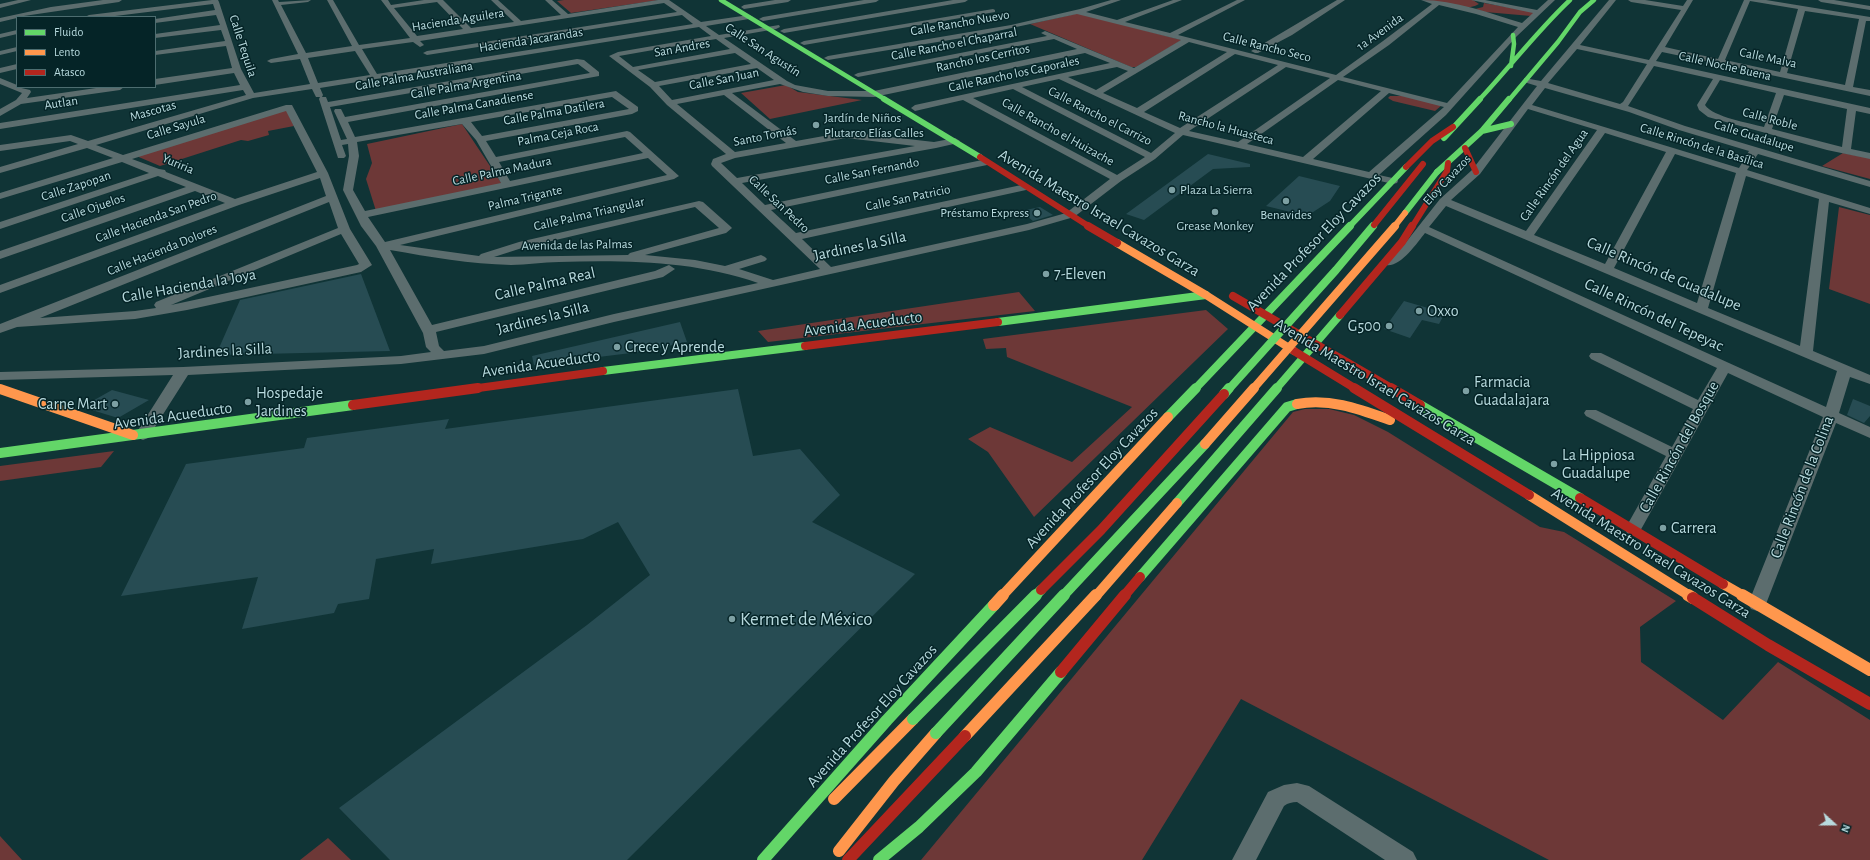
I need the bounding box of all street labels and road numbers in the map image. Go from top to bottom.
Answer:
street label: Hacienda Aguilera [411,5,505,35]
street label: Calle Rancho Nuevo [909,7,1011,39]
street label: 1a Avenida [1354,10,1406,54]
street label: Calle Tequila [226,13,260,79]
street label: Calle San Agustín [722,20,804,80]
street label: Hacienda Jacarandas [478,24,584,56]
street label: Calle Rancho el Chaparral [890,24,1018,64]
street label: Calle Rancho Seco [1221,28,1313,66]
street label: San Andres [653,35,711,61]
street label: Rancho los Cerritos [935,40,1031,76]
street label: Calle Malva [1738,44,1798,72]
street label: Calle Noche Buena [1677,48,1773,84]
street label: Calle Rancho los Caporales [947,52,1081,96]
street label: Calle Palma Australiana [354,58,474,94]
street label: Calle San Juan [688,65,760,93]
street label: Calle Palma Argentina [409,68,523,102]
street label: Calle Rancho el Carrizo [1046,83,1154,149]
street label: Calle Palma Canadiense [413,87,535,123]
street label: Autlan [43,93,79,113]
street label: Calle Palma Datilera [502,95,606,129]
street label: Calle Rancho el Huizache [999,95,1117,169]
street label: Mascotas [128,97,178,125]
street label: Calle Roble [1741,104,1799,134]
street label: Rancho la Huasteca [1177,108,1275,148]
street label: Calle Sayula [145,111,207,143]
street label: Calle Guadalupe [1712,116,1796,156]
street label: Palma Ceja Roca [516,118,600,150]
street label: Calle Rincón de la Basílica [1638,120,1766,172]
street label: Santo Tomás [732,122,798,150]
street label: Calle Rincón del Agua [1516,126,1592,224]
street label: Avenida Maestro Israel Cavazos Garza [995,145,1203,281]
street label: Yuriria [160,150,196,178]
street label: Eloy Cavazos [1420,151,1474,209]
street label: Calle Palma Madura [451,153,553,189]
street label: Calle San Fernando [824,154,920,188]
street label: Calle Zapopan [39,167,113,205]
street label: Avenida Profesor Eloy Cavazos [1243,169,1385,315]
street label: Calle San Pedro [745,172,813,236]
street label: Calle San Patricio [864,181,952,215]
street label: Palma Trigante [486,182,564,214]
street label: Calle Hacienda San Pedro [93,188,219,246]
street label: Calle Ojuelos [59,190,127,226]
street label: Calle Palma Triangular [532,194,646,234]
street label: Calle Hacienda Dolores [105,221,219,279]
street label: Jardines la Silla [812,227,908,265]
street label: Calle Rincón de Guadalupe [1584,233,1744,315]
street label: Avenida de las Palmas [521,236,633,254]
street label: Calle Palma Real [493,263,597,305]
street label: Calle Hacienda la Joya [120,265,258,307]
street label: Calle Rincón del Tepeyac [1581,274,1727,356]
street label: Jardines la Silla [495,297,591,339]
street label: Avenida Acueducto [803,307,923,341]
street label: Avenida Maestro Israel Cavazos Garza [1271,314,1479,450]
street label: Jardines la Silla [178,339,272,363]
street label: Avenida Acueducto [481,346,601,382]
street label: Calle Rincón del Bosque [1635,378,1723,516]
street label: Avenida Acueducto [113,398,233,434]
street label: Avenida Profesor Eloy Cavazos [1022,404,1162,552]
street label: Calle Rincón de la Colina [1766,413,1838,561]
street label: Avenida Maestro Israel Cavazos Garza [1548,484,1754,622]
street label: Avenida Profesor Eloy Cavazos [803,641,941,791]

